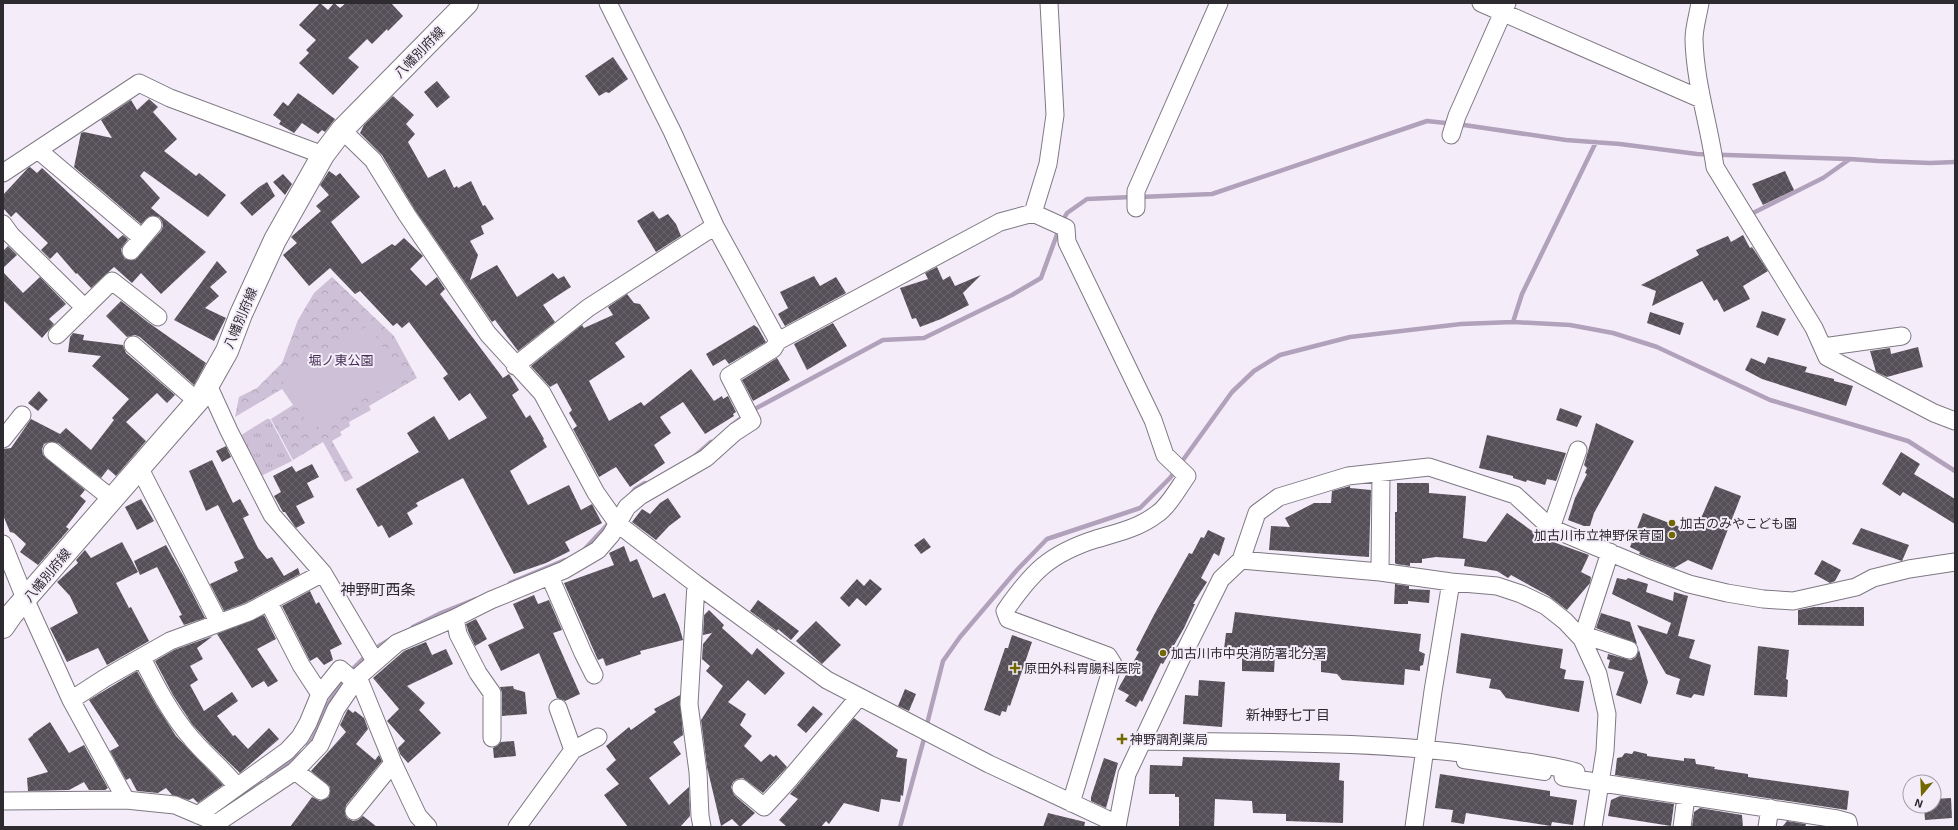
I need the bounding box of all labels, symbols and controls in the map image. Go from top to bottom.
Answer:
street label: 八幡別府線 [391,23,447,81]
street label: 八幡別府線 [220,285,260,351]
park label: 堀ノ東公園 [308,352,374,368]
place label: 加古のみやこども園 [1680,515,1797,531]
marker: 加古のみやこども園 [1667,518,1677,528]
place label: 加古川市立神野保育園 [1534,527,1664,543]
marker: 加古川市立神野保育園 [1667,530,1677,540]
street label: 八幡別府線 [20,545,74,605]
district label: 神野町西条 [340,580,416,598]
place label: 加古川市中央消防署北分署 [1171,645,1327,661]
marker: 加古川市中央消防署北分署 [1158,648,1168,658]
place label: 原田外科胃腸科医院 [1024,660,1141,676]
marker: 原田外科胃腸科医院 [1009,662,1021,674]
district label: 新神野七丁目 [1246,706,1330,723]
place label: 神野調剤薬局 [1130,731,1208,747]
marker: 神野調剤薬局 [1117,734,1127,744]
north arrow [1902,774,1942,814]
text: N [1913,796,1924,811]

